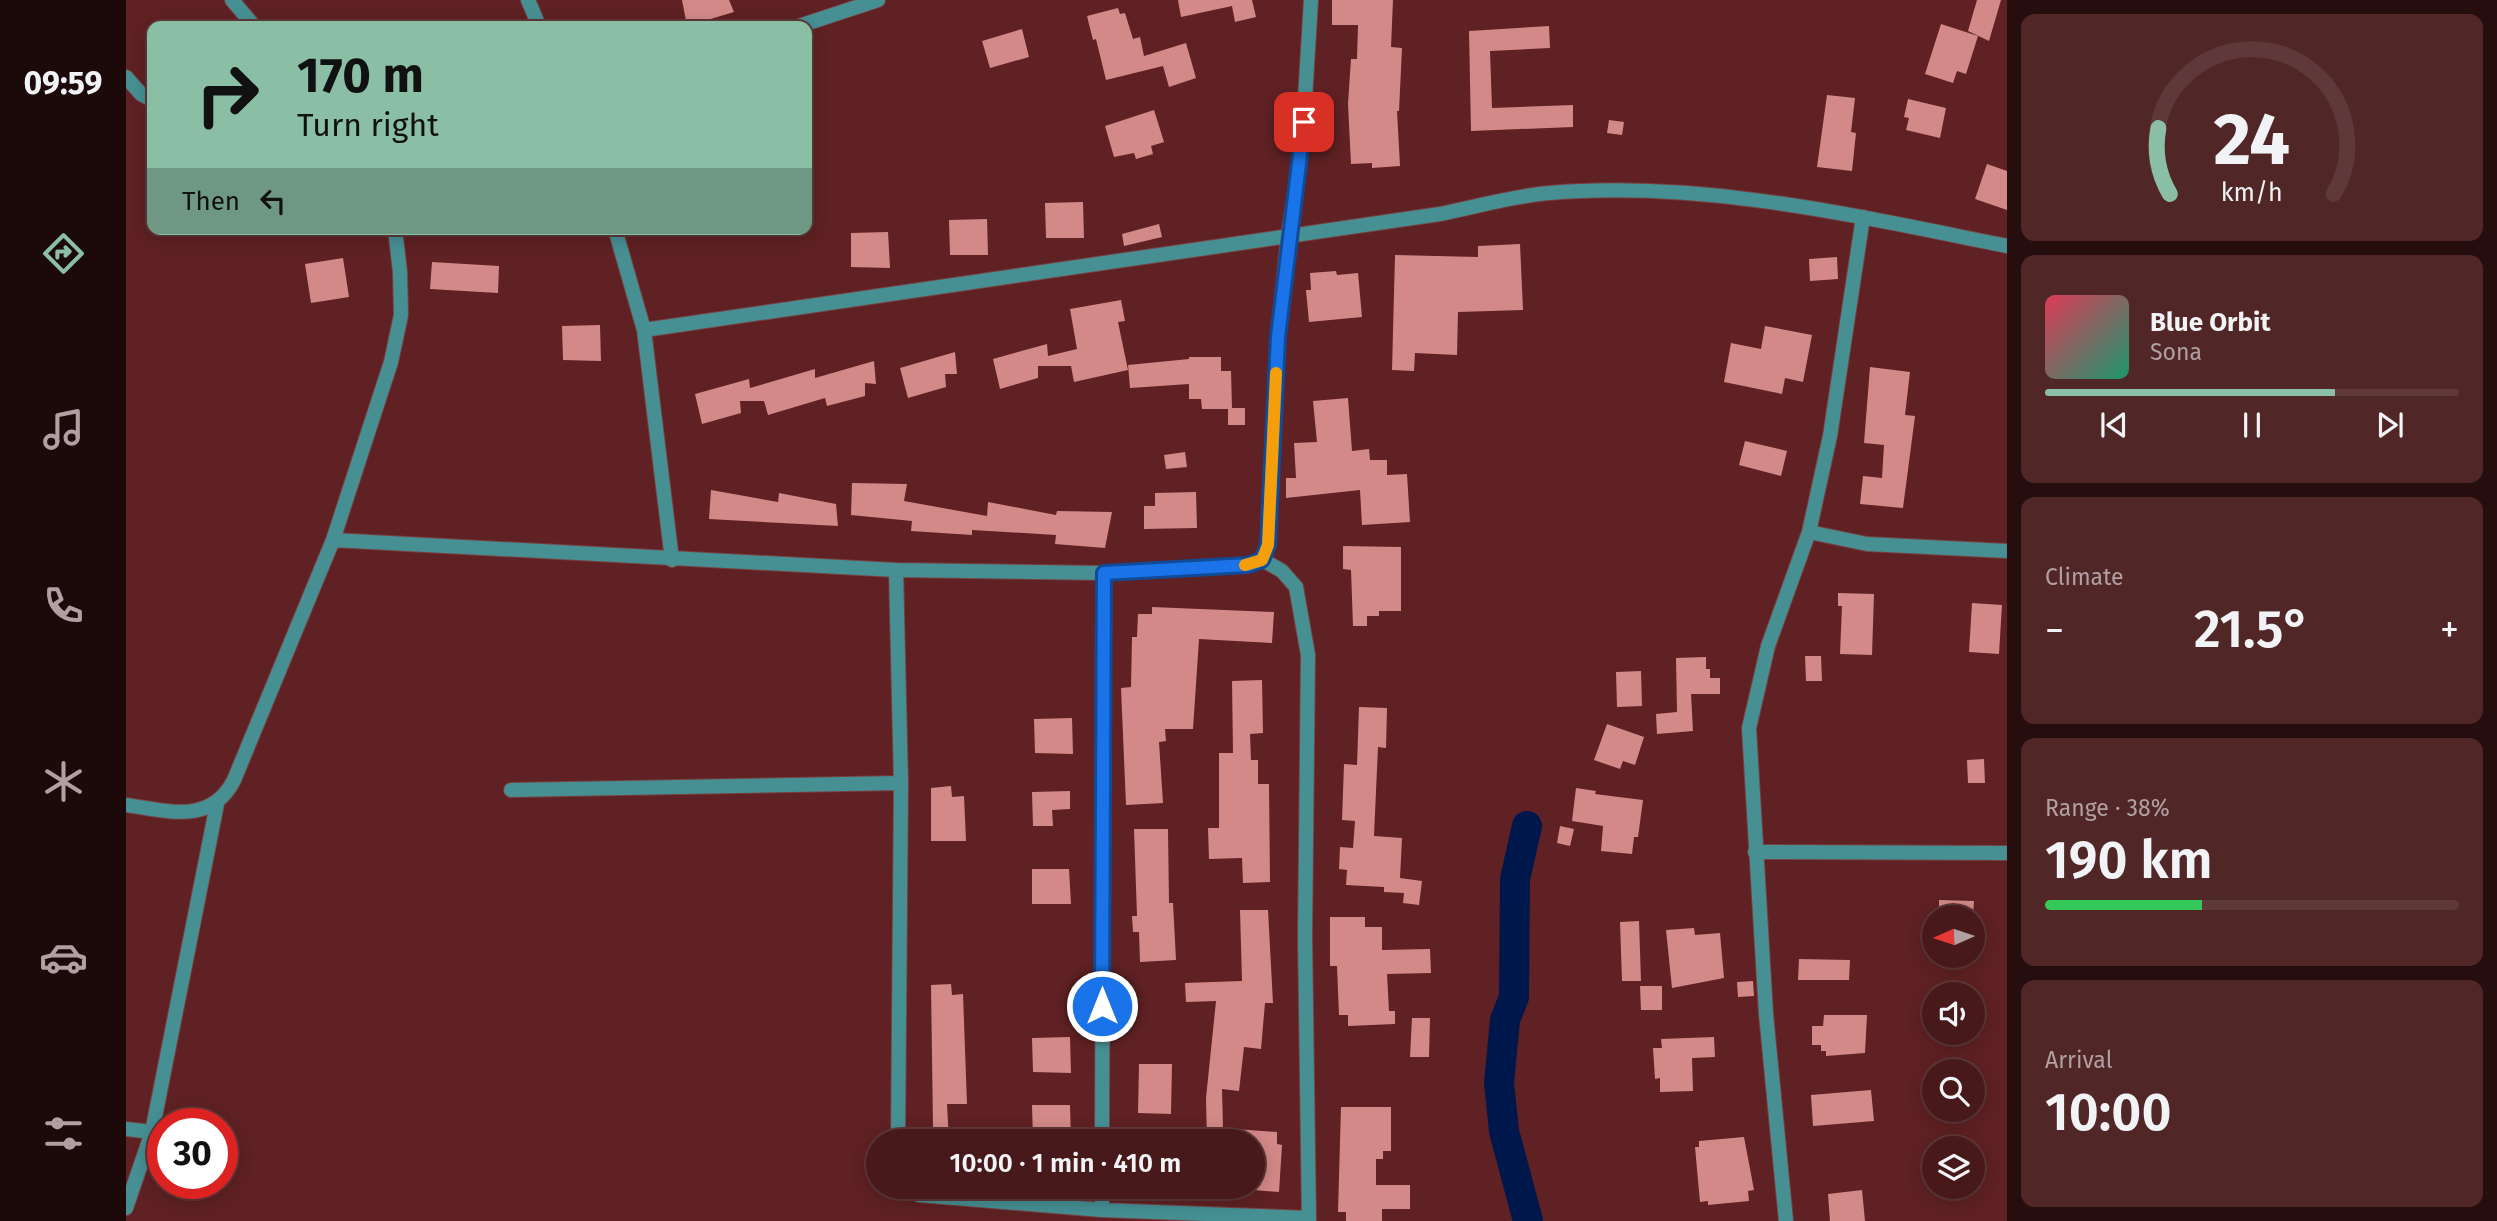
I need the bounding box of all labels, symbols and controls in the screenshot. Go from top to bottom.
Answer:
text: 170 m [297,46,424,105]
icon: right [182,49,273,140]
text: 09:59 [24,64,102,102]
pin [1274,92,1334,152]
text: 24 [2214,96,2290,183]
icon: arrive [1285,103,1323,141]
text: Turn right [297,106,439,144]
text: km/h [2221,178,2283,208]
icon: left [254,182,292,220]
text: Then [182,186,240,217]
icon: directions [39,229,88,278]
text: Blue Orbit [2150,307,2270,338]
text: Sona [2150,338,2202,366]
icon: music [39,405,88,454]
icon: previous [2095,406,2133,444]
icon: pause [2233,406,2271,444]
icon: next [2371,406,2409,444]
text: Climate [2045,563,2124,591]
icon: phone [39,581,88,630]
text: 21.5° [2194,598,2310,661]
text: − [2045,607,2064,653]
text: + [2440,607,2459,653]
icon: climate [39,757,88,806]
text: Range · 38% [2045,794,2170,822]
text: 190 km [2045,829,2213,892]
north arrow [1922,905,1984,968]
map controls [1922,905,1985,1199]
icon: car [39,933,88,982]
position arrow [1065,969,1139,1043]
button: sound [1922,982,1985,1045]
text: Arrival [2045,1046,2112,1074]
button: search [1922,1059,1985,1122]
text: 10:00 [2045,1081,2172,1144]
speed limit sign: 30 [147,1108,238,1199]
icon: filters [39,1109,88,1158]
button: layers [1922,1136,1985,1199]
text: 10:00 · 1 min · 410 m [950,1148,1181,1179]

